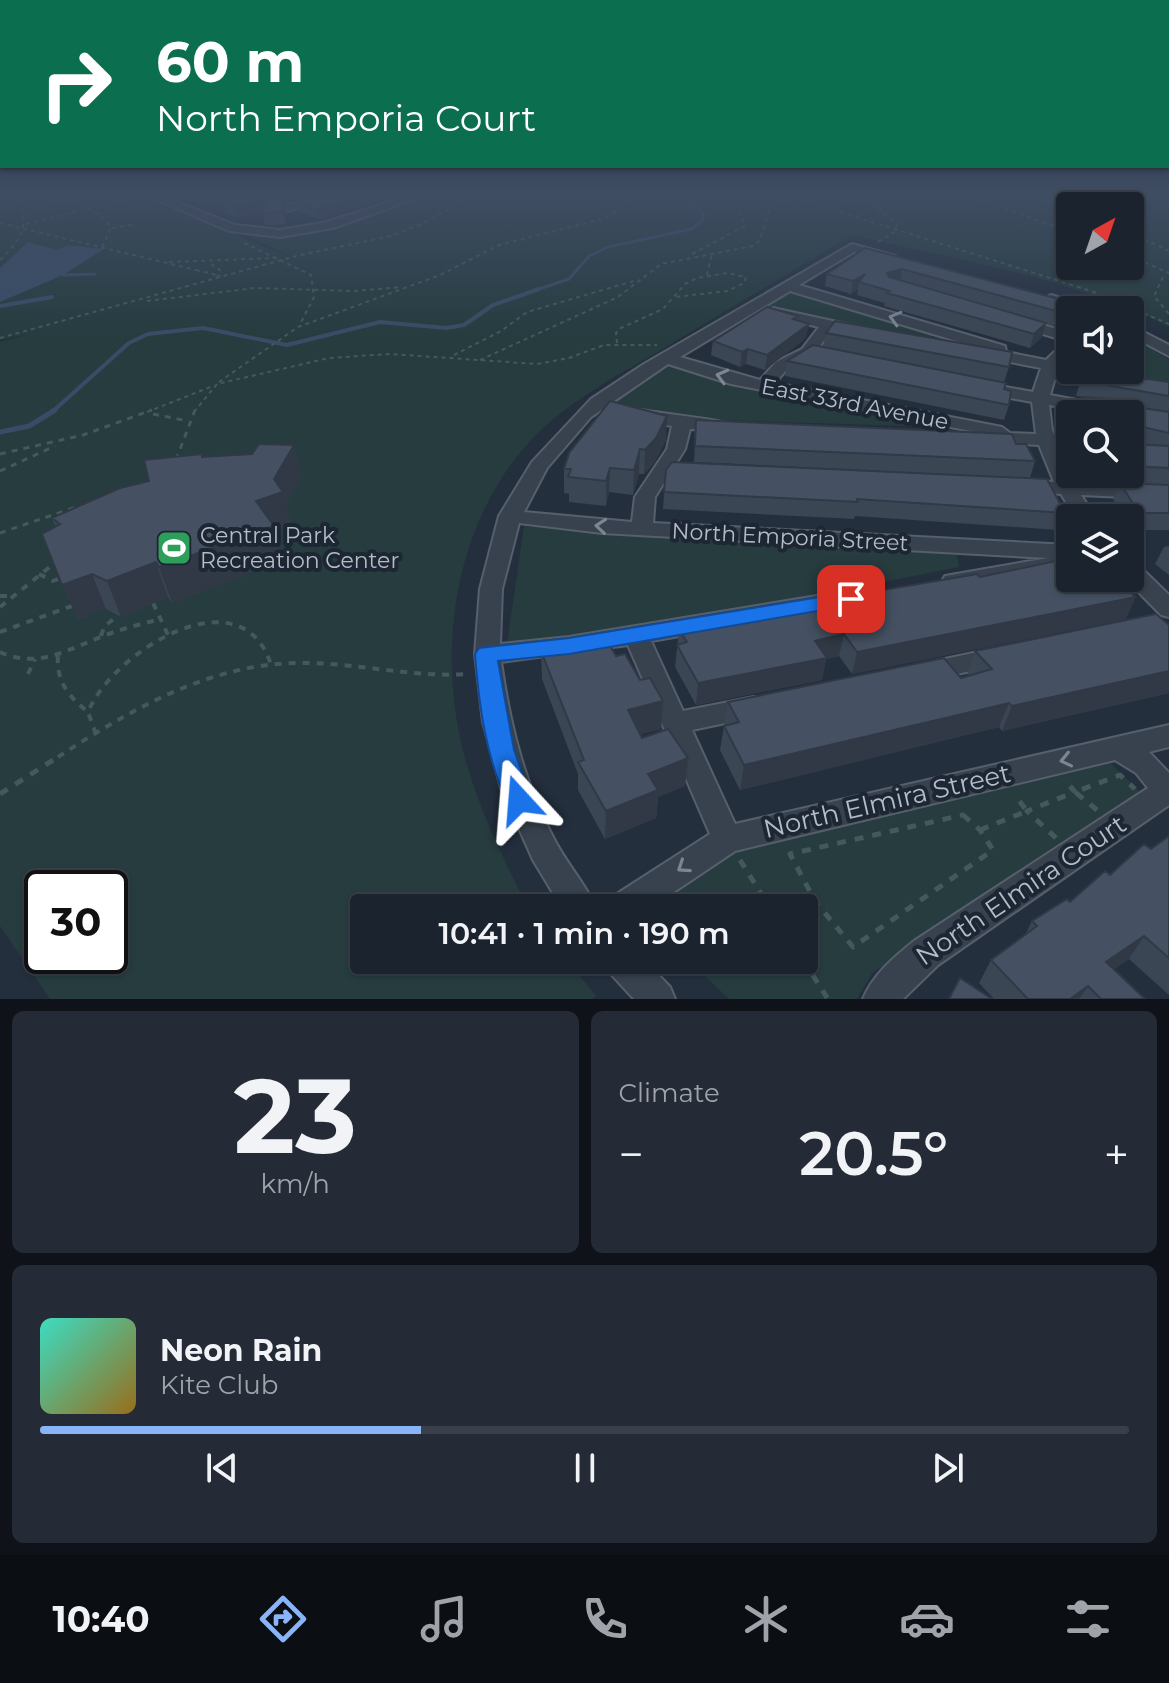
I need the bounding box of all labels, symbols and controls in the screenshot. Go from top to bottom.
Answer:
text: 60 m [156,28,304,96]
icon: right [24,32,128,136]
text: North Emporia Court [156,96,536,140]
north arrow [1056,192,1144,280]
map controls [1056,192,1144,592]
button: sound [1056,296,1144,384]
one-way arrow [888,311,902,327]
one-way arrow [716,369,730,386]
street label: East 33rd Avenue [759,373,951,435]
button: search [1056,400,1144,488]
button: layers [1056,504,1144,592]
street label: North Emporia Street [671,517,909,557]
one-way arrow [594,518,607,535]
place label: Central Park Recreation Center [200,522,399,574]
sports icon: Central Park Recreation Center [155,529,193,567]
pin [817,565,885,633]
icon: arrive [829,577,873,621]
one-way arrow [1059,750,1073,767]
street label: North Elmira Street [760,757,1014,845]
position arrow [477,758,561,842]
street label: North Elmira Court [910,808,1132,972]
one-way arrow [677,857,691,872]
speed limit sign: 30 [24,870,128,974]
text: 10:41 · 1 min · 190 m [439,915,729,952]
text: 23 [234,1052,357,1179]
text: Climate [619,1077,720,1109]
text: 20.5° [799,1117,948,1190]
text: − [619,1127,644,1181]
text: + [1104,1127,1129,1181]
text: km/h [261,1168,330,1200]
text: Neon Rain [160,1332,322,1369]
text: Kite Club [160,1369,278,1401]
icon: previous [200,1446,244,1490]
icon: pause [563,1446,607,1490]
icon: next [926,1446,970,1490]
icon: directions [255,1591,311,1647]
icon: music [416,1591,472,1647]
icon: phone [577,1591,633,1647]
icon: climate [738,1591,794,1647]
icon: car [899,1591,955,1647]
icon: filters [1060,1591,1116,1647]
text: 10:40 [53,1597,150,1641]

